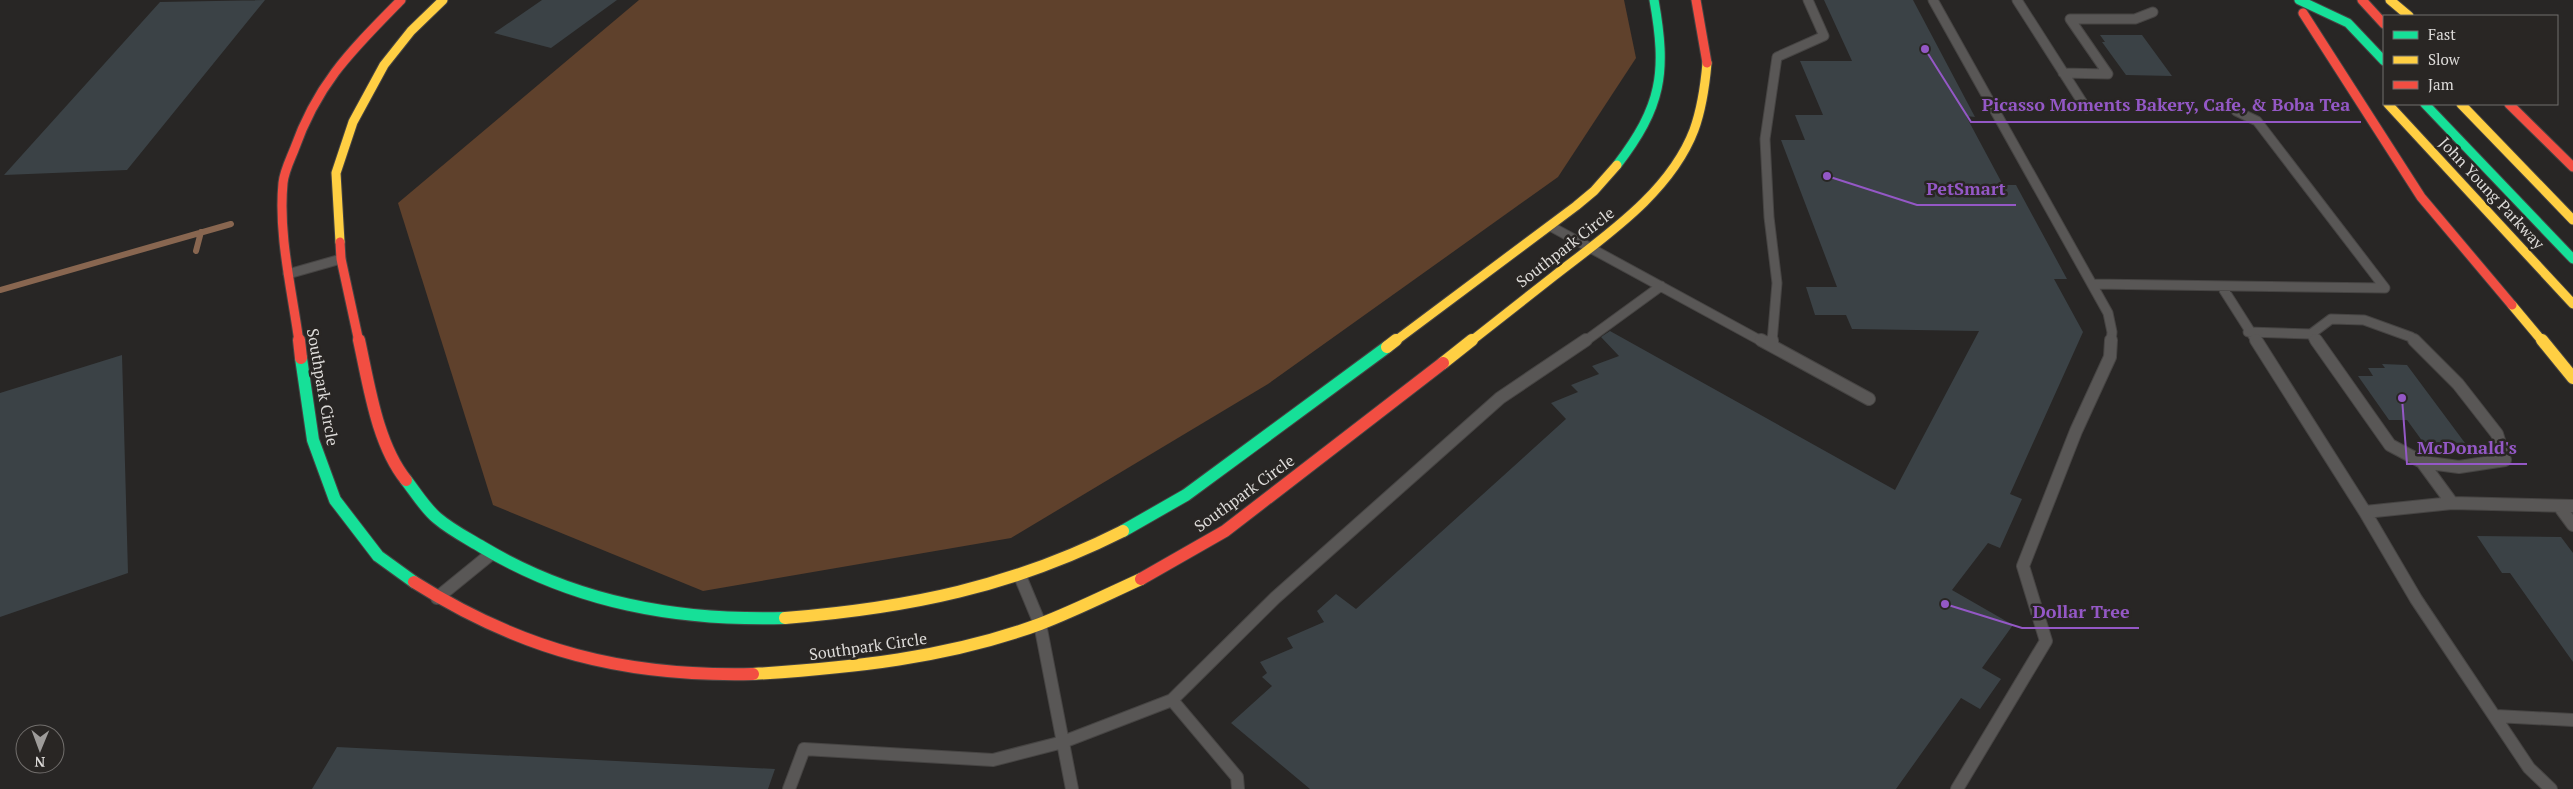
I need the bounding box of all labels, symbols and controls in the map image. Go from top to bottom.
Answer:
legend [2383,15,2558,105]
text: Fast [2428,24,2456,44]
text: Slow [2428,49,2461,69]
text: Jam [2428,74,2454,94]
callout: Picasso Moments Bakery, Cafe, & Boba Tea [1971,89,2361,122]
text: Picasso Moments Bakery, Cafe, & Boba Tea [1982,92,2350,116]
street label: John Young Parkway [2434,132,2550,254]
callout: PetSmart [1917,172,2016,205]
text: PetSmart [1926,176,2006,200]
street label: Southpark Circle [1511,202,1619,292]
street label: Southpark Circle [302,327,344,447]
callout: McDonald's [2407,431,2527,464]
text: McDonald's [2417,435,2517,459]
street label: Southpark Circle [1189,449,1299,537]
callout: Dollar Tree [2022,595,2139,628]
text: Dollar Tree [2032,599,2130,623]
street label: Southpark Circle [808,627,928,665]
north arrow [15,724,65,774]
text: N [34,753,45,772]

